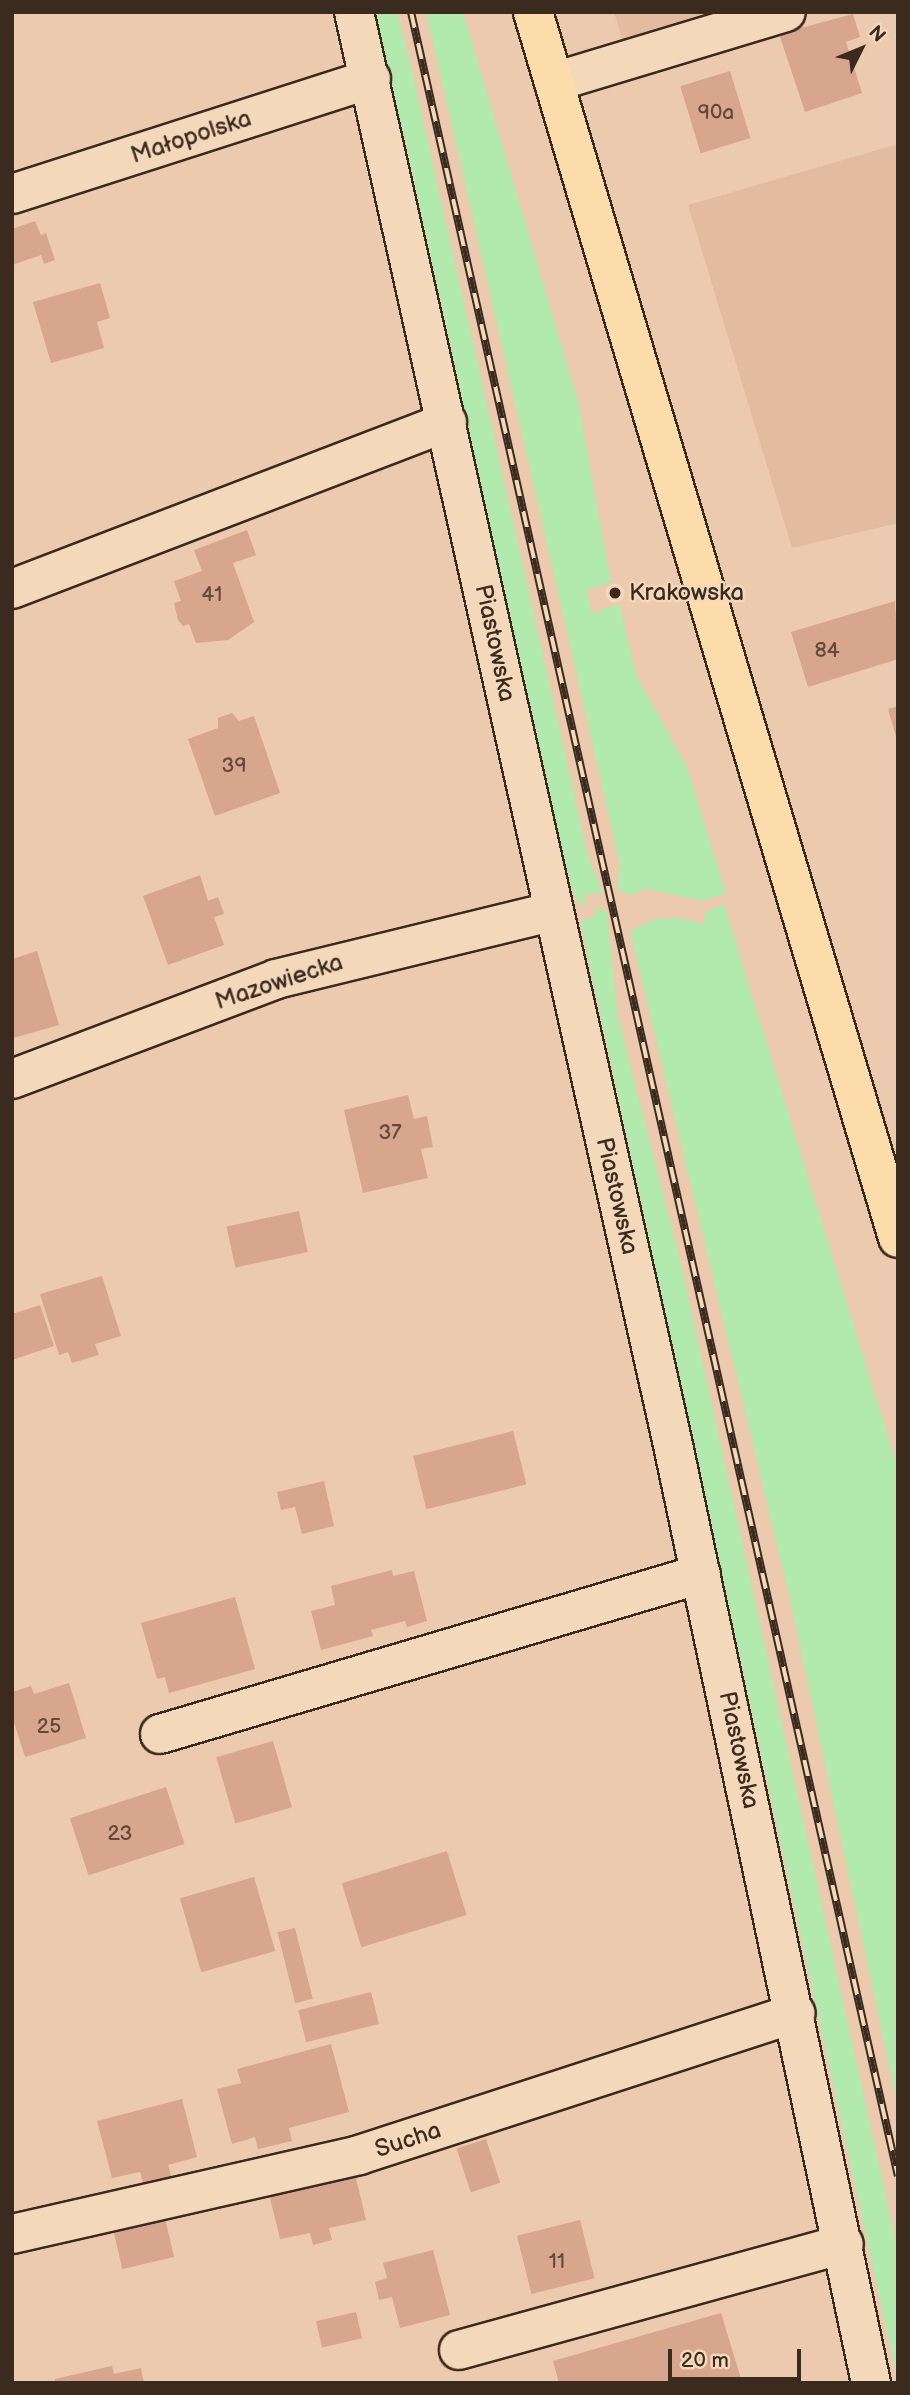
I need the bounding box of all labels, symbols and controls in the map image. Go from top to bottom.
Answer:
north arrow [826,14,896,84]
text: N [863,21,890,47]
house number: 90a [698,100,734,126]
street label: Małopolska [127,104,255,170]
place label: Krakowska [629,579,744,607]
house number: 41 [202,582,222,608]
street label: Piastowska [469,582,521,704]
marker: Krakowska [607,585,623,601]
house number: 84 [814,638,840,664]
house number: 39 [221,753,247,779]
street label: Mazowiecka [211,948,347,1016]
house number: 37 [378,1120,402,1146]
street label: Piastowska [590,1135,644,1257]
street label: Piastowska [713,1689,765,1811]
house number: 25 [37,1714,61,1740]
house number: 23 [108,1821,132,1847]
street label: Sucha [371,2116,445,2164]
house number: 11 [549,2249,565,2275]
scale bar [672,2336,805,2380]
text: 20 m [681,2348,729,2373]

